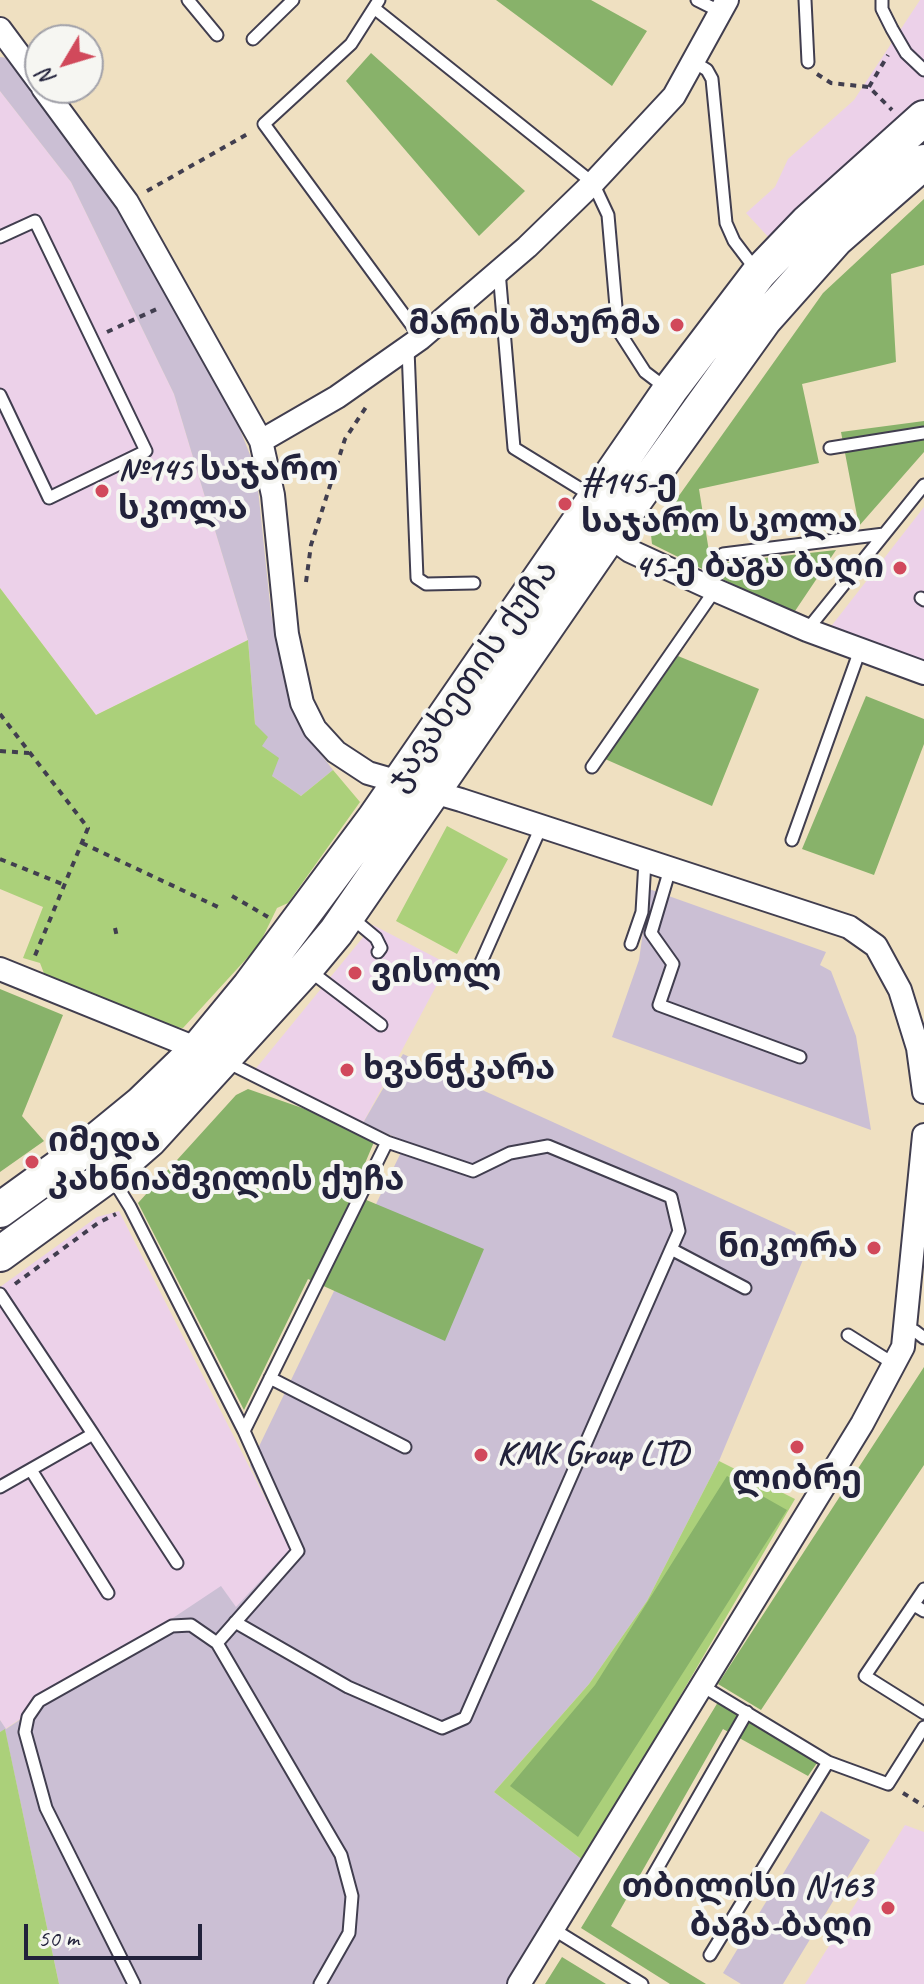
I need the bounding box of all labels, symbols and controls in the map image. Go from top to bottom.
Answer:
north arrow [24,24,104,104]
text: N [31,64,62,92]
place label: მარის შაურმა [409,305,661,345]
marker: მარის შაურმა [668,316,686,334]
place label: №145 საჯარო სკოლა [118,451,338,530]
place label: #145-ე საჯარო სკოლა [581,464,858,544]
marker: №145 საჯარო სკოლა [93,482,111,500]
marker: #145-ე საჯარო სკოლა [556,495,574,513]
place label: 45-ე ბაგა ბაღი [634,548,884,588]
street label: ჯავახეთის ქუჩა [378,553,568,799]
marker: 45-ე ბაგა ბაღი [891,559,909,577]
place label: ვისოლ [371,953,501,993]
marker: ვისოლ [346,964,364,982]
place label: ხვანჭკარა [363,1050,555,1090]
marker: ხვანჭკარა [338,1061,356,1079]
place label: იმედა კახნიაშვილის ქუჩა [48,1122,404,1202]
marker: იმედა კახნიაშვილის ქუჩა [23,1153,41,1171]
place label: ნიკორა [718,1228,858,1268]
marker: ნიკორა [865,1239,883,1257]
place label: KMK Group LTD [497,1435,688,1475]
marker: ლიბრე [788,1438,806,1456]
marker: KMK Group LTD [472,1446,490,1464]
place label: ლიბრე [732,1460,862,1500]
place label: თბილისი N163 ბაგა-ბაღი [622,1868,872,1948]
marker: თბილისი N163 ბაგა-ბაღი [879,1899,897,1917]
scale bar [28,1908,206,1958]
text: 50 m [38,1923,79,1953]

